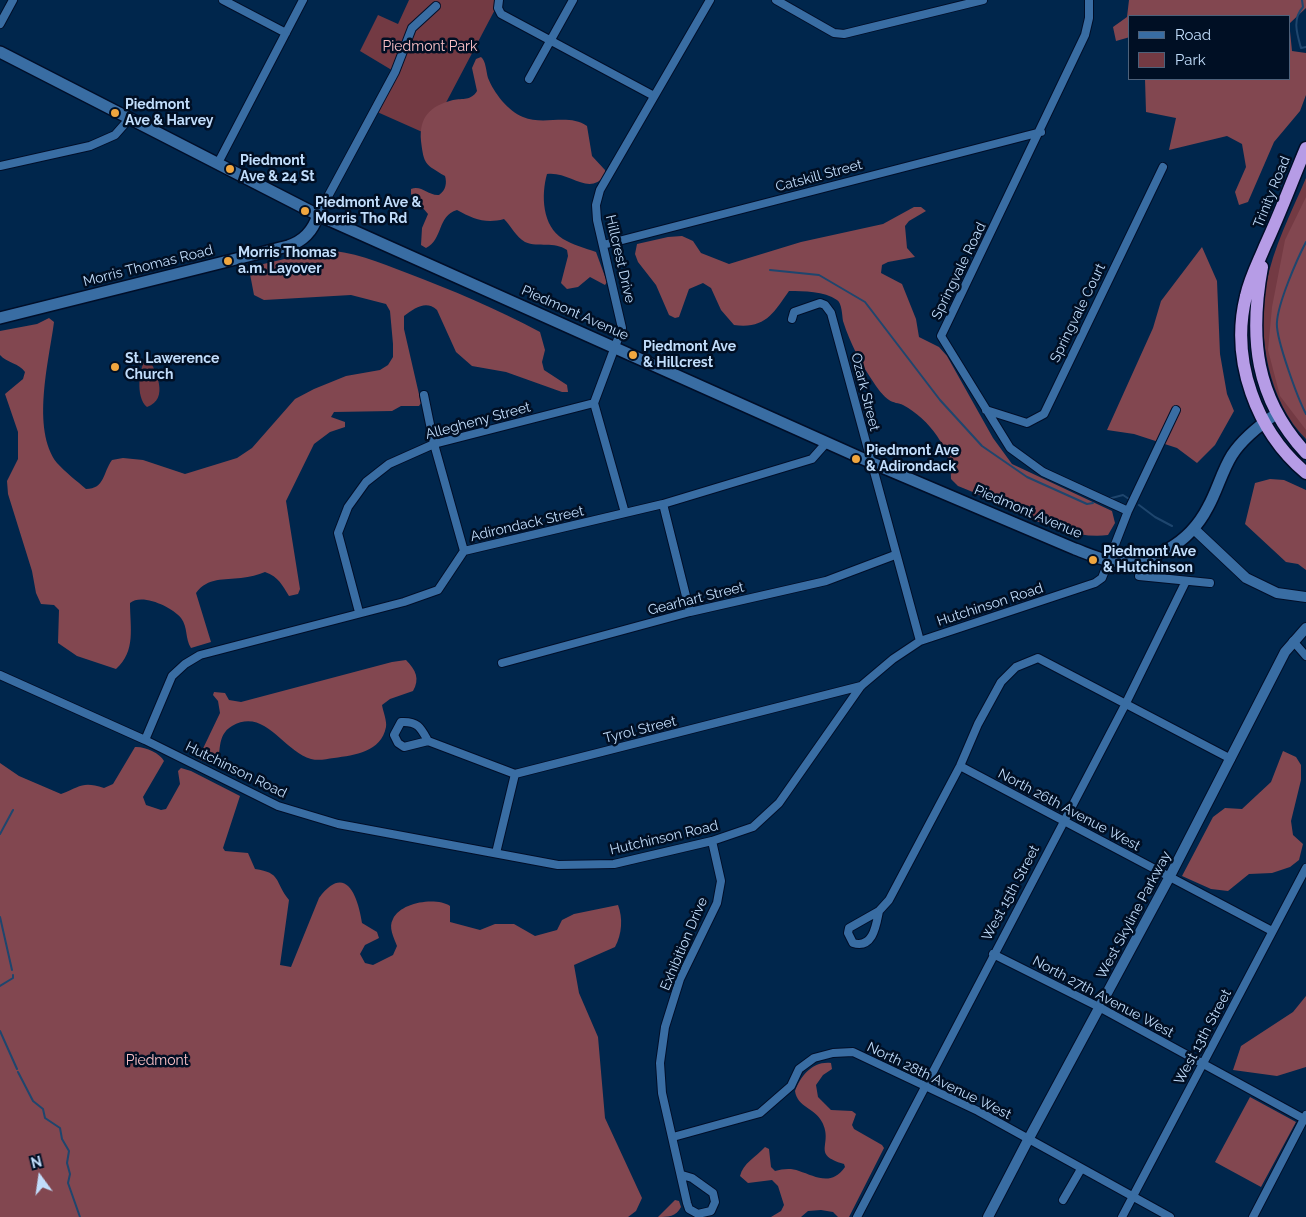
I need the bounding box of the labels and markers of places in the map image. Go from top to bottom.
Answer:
place label: Piedmont Ave & Harvey [125,97,214,130]
marker: Piedmont Ave & Harvey [109,107,121,119]
place label: Piedmont Ave & 24 St [240,153,315,186]
marker: Piedmont Ave & 24 St [224,163,236,175]
place label: Piedmont Ave & Morris Tho Rd [315,195,421,228]
marker: Piedmont Ave & Morris Tho Rd [299,205,311,217]
place label: Morris Thomas a.m. Layover [238,245,337,278]
marker: Morris Thomas a.m. Layover [222,255,234,267]
place label: Piedmont Ave & Hillcrest [643,339,736,372]
marker: Piedmont Ave & Hillcrest [627,349,639,361]
place label: St. Lawerence Church [125,351,219,384]
marker: St. Lawerence Church [109,361,121,373]
place label: Piedmont Ave & Adirondack [866,443,959,476]
marker: Piedmont Ave & Adirondack [850,453,862,465]
place label: Piedmont Ave & Hutchinson [1103,544,1196,576]
marker: Piedmont Ave & Hutchinson [1087,554,1099,566]

